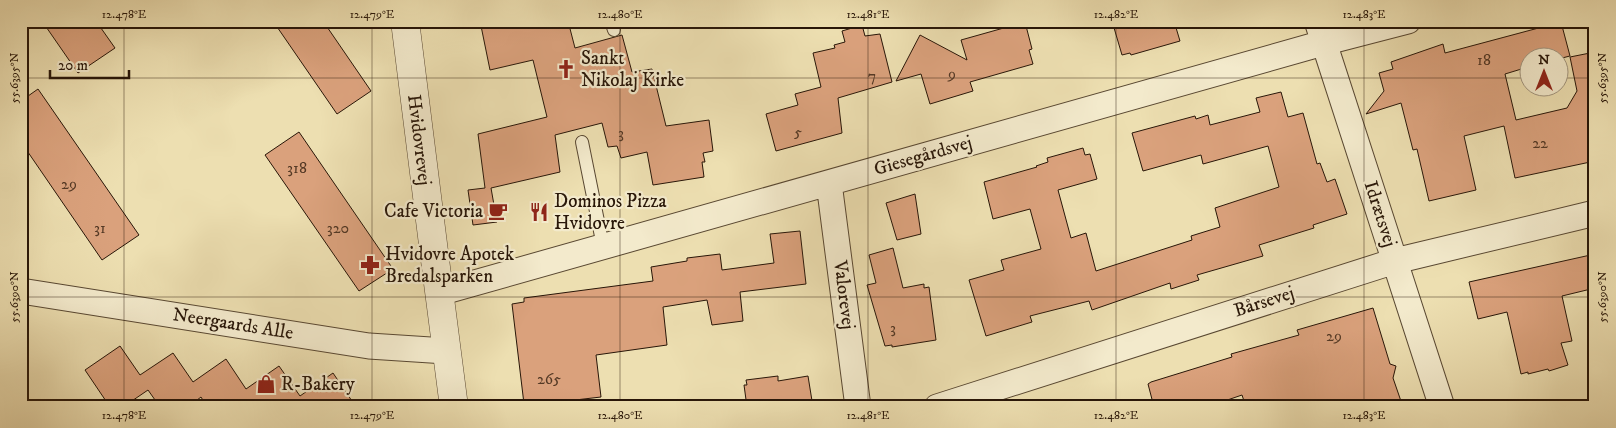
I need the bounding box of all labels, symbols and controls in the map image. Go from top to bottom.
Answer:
text: 12.478°E [102,7,147,22]
text: 12.479°E [350,7,395,22]
text: 12.480°E [597,7,643,22]
text: 12.481°E [846,7,890,22]
text: 12.482°E [1094,7,1139,22]
text: 12.483°E [1342,7,1386,22]
place label: Sankt Nikolaj Kirke [581,47,684,92]
scale bar [50,48,129,80]
north arrow [1518,48,1568,98]
house number: 18 [1477,50,1491,70]
text: N [1538,51,1550,69]
text: 55.6395°N [7,52,22,103]
text: 55.6395°N [1595,52,1610,103]
text: 20 m [58,56,88,75]
church icon: Sankt Nikolaj Kirke [555,58,577,80]
house number: 9 [947,64,956,84]
house number: 7 [868,66,876,86]
street label: Hvidovrevej [402,93,436,187]
house number: 5 [794,122,802,142]
house number: 3 [618,123,624,143]
street label: Giesegårdsvej [871,131,975,181]
house number: 22 [1532,133,1548,153]
house number: 318 [287,158,307,178]
house number: 29 [61,174,77,194]
street label: Idrætsvej [1359,178,1401,250]
place label: Dominos Pizza Hvidovre [554,190,667,235]
place label: Cafe Victoria [384,200,483,223]
cafe icon: Cafe Victoria [487,200,509,222]
restaurant icon: Dominos Pizza Hvidovre [528,201,550,223]
house number: 31 [94,218,106,238]
house number: 320 [327,218,349,238]
place label: Hvidovre Apotek Bredalsparken [385,243,515,288]
pharmacy icon: Hvidovre Apotek Bredalsparken [359,254,381,276]
street label: Valorevej [828,258,860,331]
text: 55.6390°N [7,271,22,323]
text: 55.6390°N [1595,271,1610,323]
street label: Bårsevej [1231,281,1297,323]
street label: Neergaards Alle [171,303,295,345]
house number: 3 [890,318,896,338]
house number: 29 [1326,326,1342,346]
house number: 265 [537,369,561,389]
shop icon: R-Bakery [255,373,277,395]
place label: R-Bakery [281,373,356,396]
text: 12.478°E [102,408,147,423]
text: 12.479°E [350,408,395,423]
text: 12.480°E [597,408,643,423]
text: 12.481°E [846,408,890,423]
text: 12.482°E [1094,408,1139,423]
text: 12.483°E [1342,408,1386,423]

